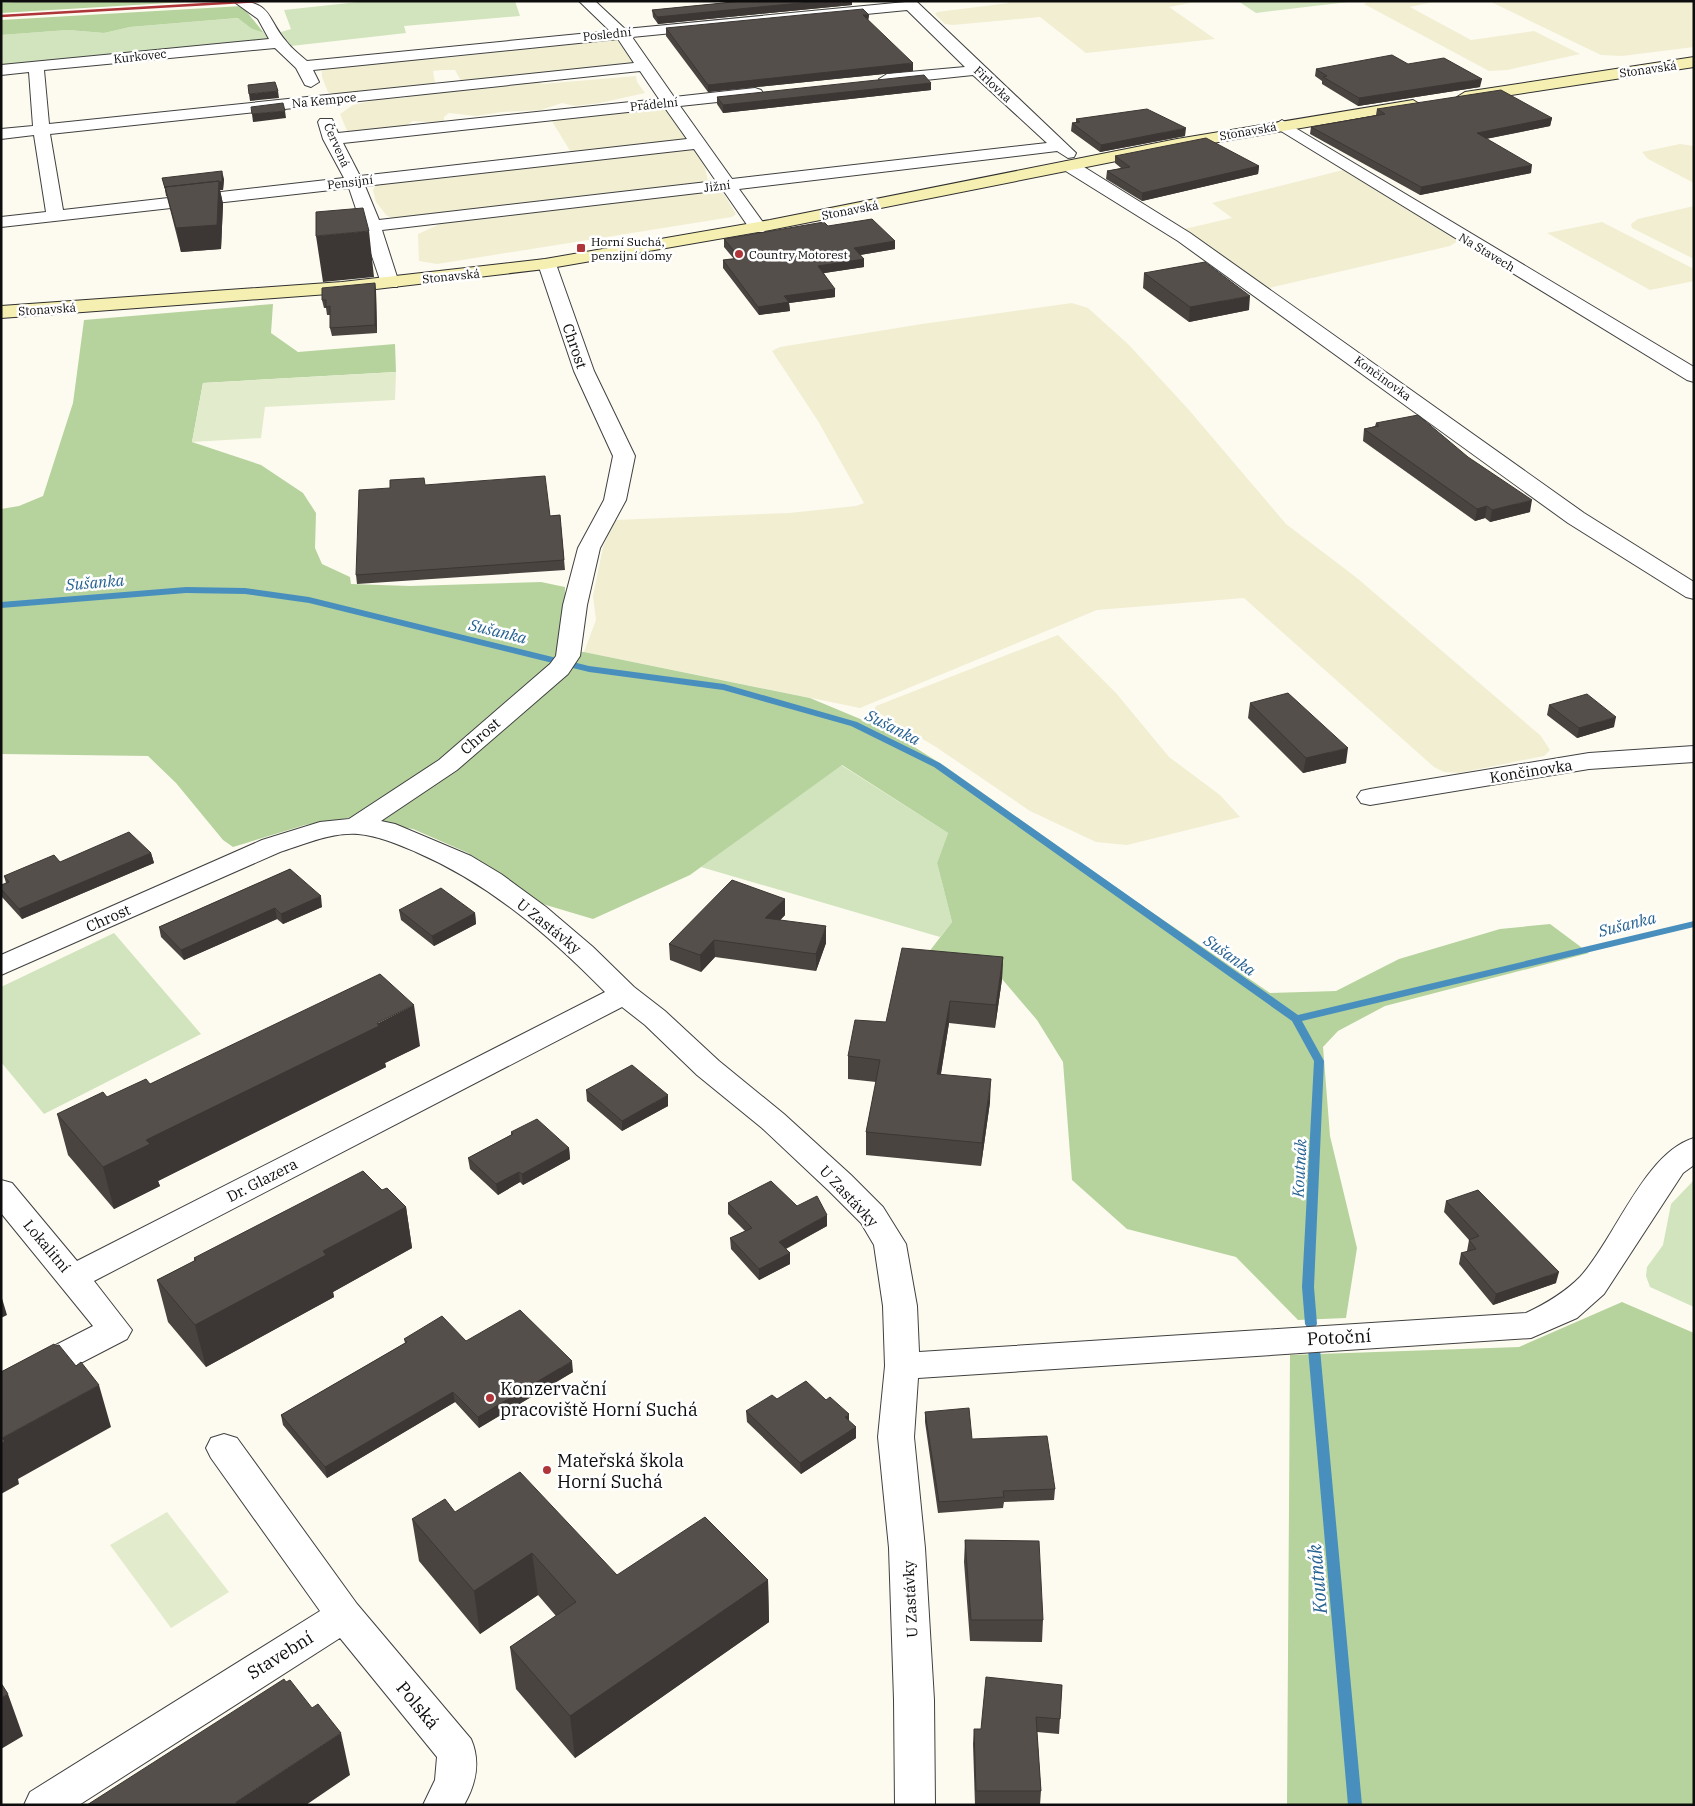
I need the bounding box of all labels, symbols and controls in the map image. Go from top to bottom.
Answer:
street label: Poslední [582,24,632,44]
street label: Kurkovec [113,46,167,66]
street label: Stonavská [1618,57,1678,80]
street label: Firlovka [971,63,1015,106]
street label: Na Kempce [291,89,357,111]
street label: Prádelní [629,94,679,114]
street label: Stonavská [1218,119,1278,143]
street label: Červená [321,121,354,170]
street label: Pensijní [326,172,374,192]
street label: Jižní [703,177,731,195]
street label: Stonavská [820,197,880,223]
street label: Na Stavech [1456,229,1518,275]
place label: Horní Suchá, penzijní domy [591,234,673,263]
marker: Horní Suchá, penzijní domy [575,242,587,254]
place label: Country Motorest [749,247,848,262]
marker: Country Motorest [733,248,745,260]
street label: Stonavská [421,265,481,286]
street label: Stonavská [18,299,77,319]
street label: Chrost [558,321,592,371]
street label: Končinovka [1352,352,1415,404]
water label: Sušanka [64,569,125,595]
water label: Sušanka [466,614,529,648]
water label: Sušanka [861,704,924,749]
street label: Chrost [456,714,504,758]
street label: Končinovka [1488,755,1574,787]
street label: U Zastávky [513,894,585,958]
street label: Chrost [83,900,133,936]
water label: Sušanka [1595,907,1658,941]
water label: Sušanka [1199,929,1260,980]
water label: Koutnák [1287,1138,1311,1199]
street label: Dr. Glazera [223,1154,301,1206]
street label: U Zastávky [816,1161,882,1231]
street label: Lokalitní [19,1216,75,1277]
street label: Potoční [1306,1324,1372,1350]
place label: Konzervační pracoviště Horní Suchá [500,1377,698,1421]
marker: Konzervační pracoviště Horní Suchá [484,1392,496,1404]
place label: Mateřská škola Horní Suchá [557,1449,684,1493]
marker: Mateřská škola Horní Suchá [541,1464,553,1476]
water label: Koutnák [1302,1542,1332,1616]
street label: U Zastávky [898,1560,922,1638]
street label: Stavební [243,1626,318,1684]
street label: Polská [391,1676,445,1734]

